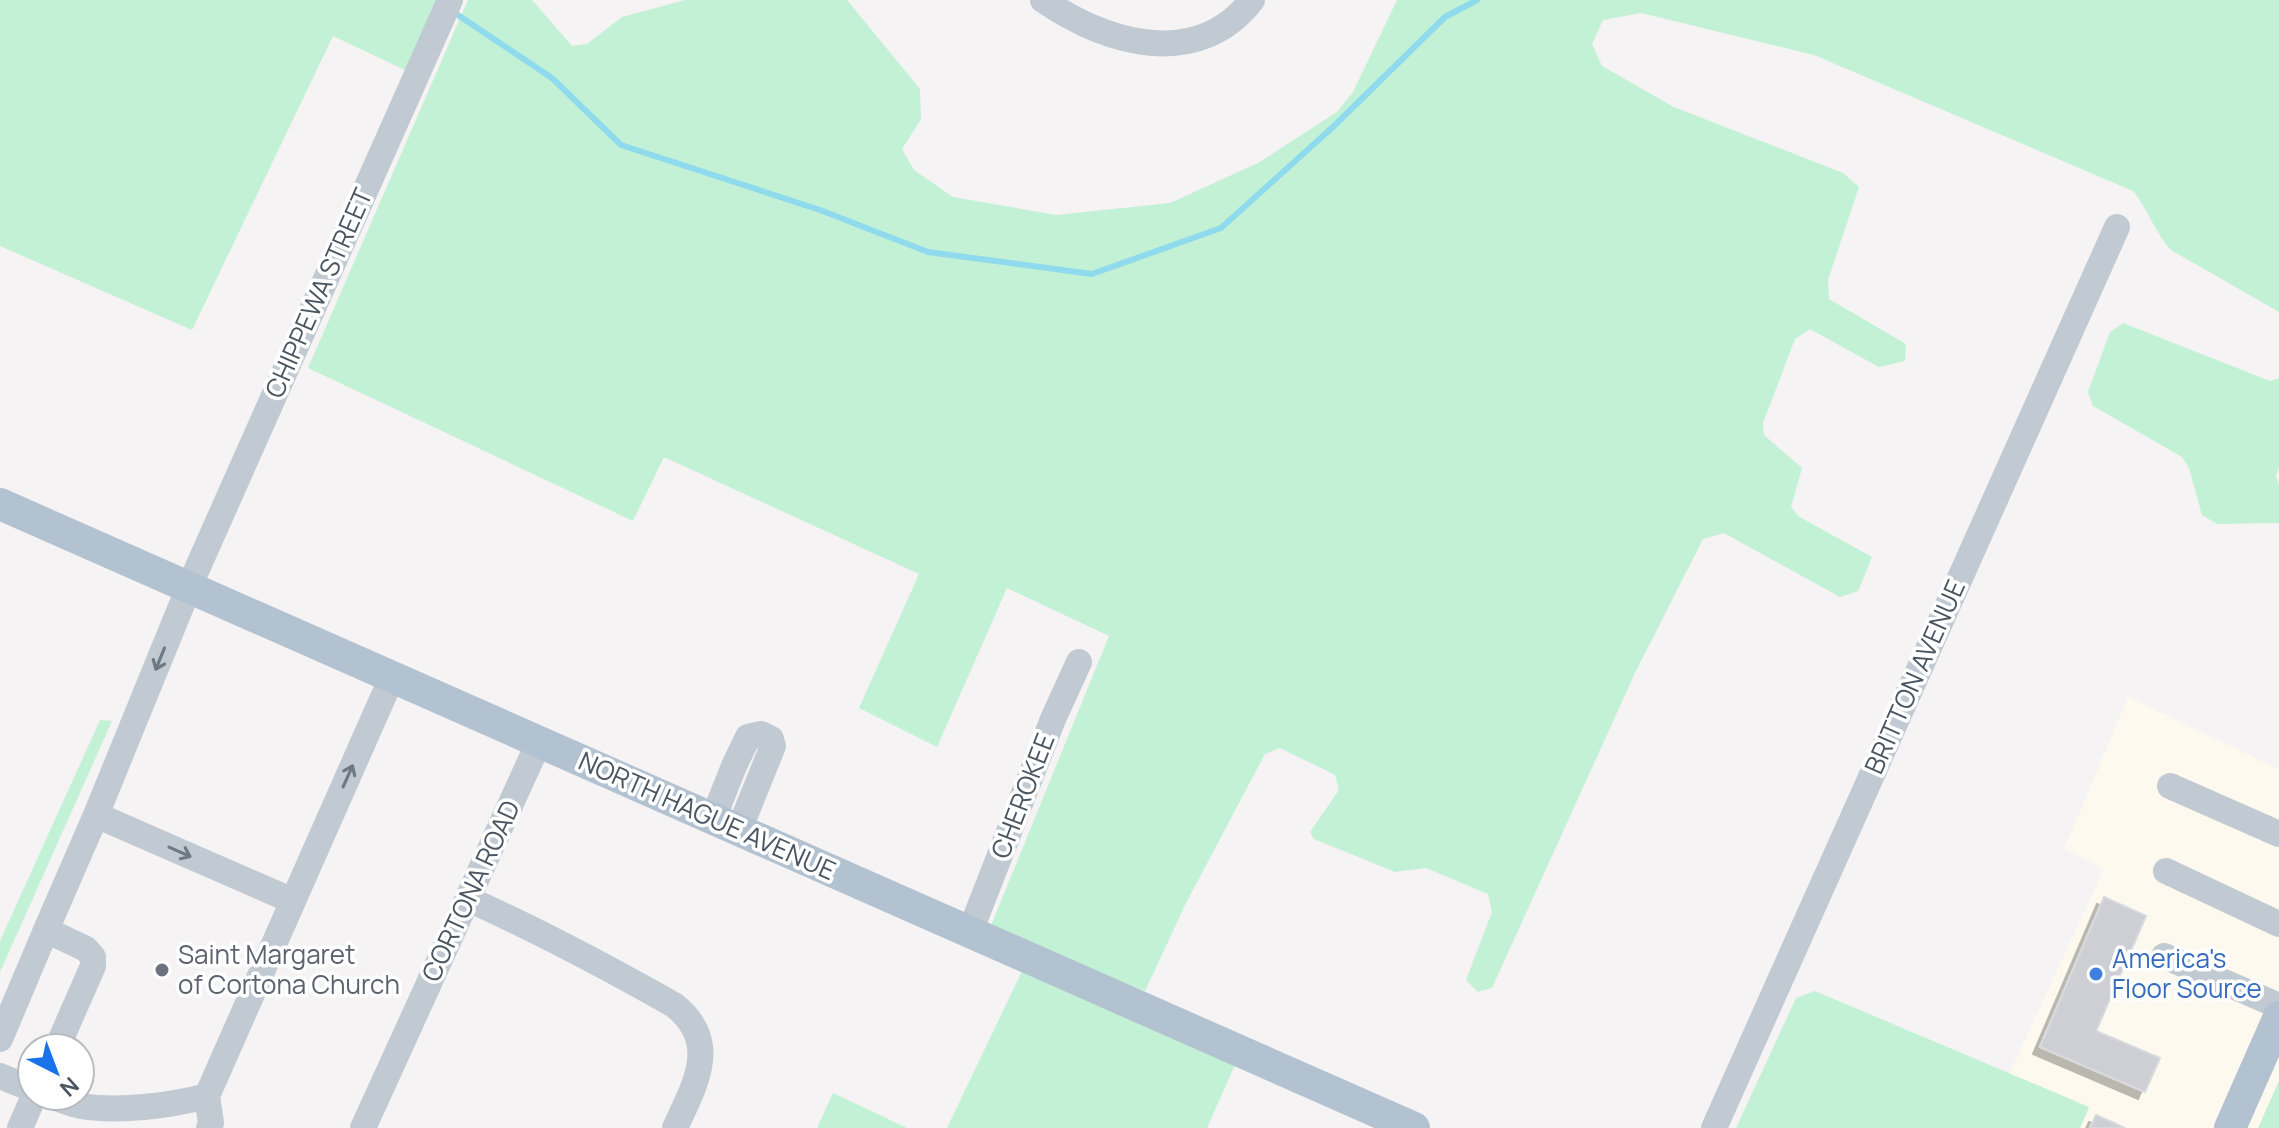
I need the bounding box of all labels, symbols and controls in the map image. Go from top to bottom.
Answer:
street label: CHIPPEWA STREET [256,182,381,403]
street label: BRITTON AVENUE [1855,574,1973,779]
one-way arrow [151,646,166,671]
street label: CHEROKEE [982,728,1062,863]
street label: NORTH HAGUE AVENUE [573,742,842,888]
one-way arrow [342,764,357,789]
street label: CORTONA ROAD [412,794,528,987]
one-way arrow [167,845,192,860]
place label: Saint Margaret of Cortona Church [178,936,400,1002]
place label: America's Floor Source [2112,940,2262,1006]
marker: Saint Margaret of Cortona Church [153,961,171,979]
marker: America's Floor Source [2087,965,2105,983]
north arrow [16,1032,96,1112]
text: N [53,1070,85,1103]

